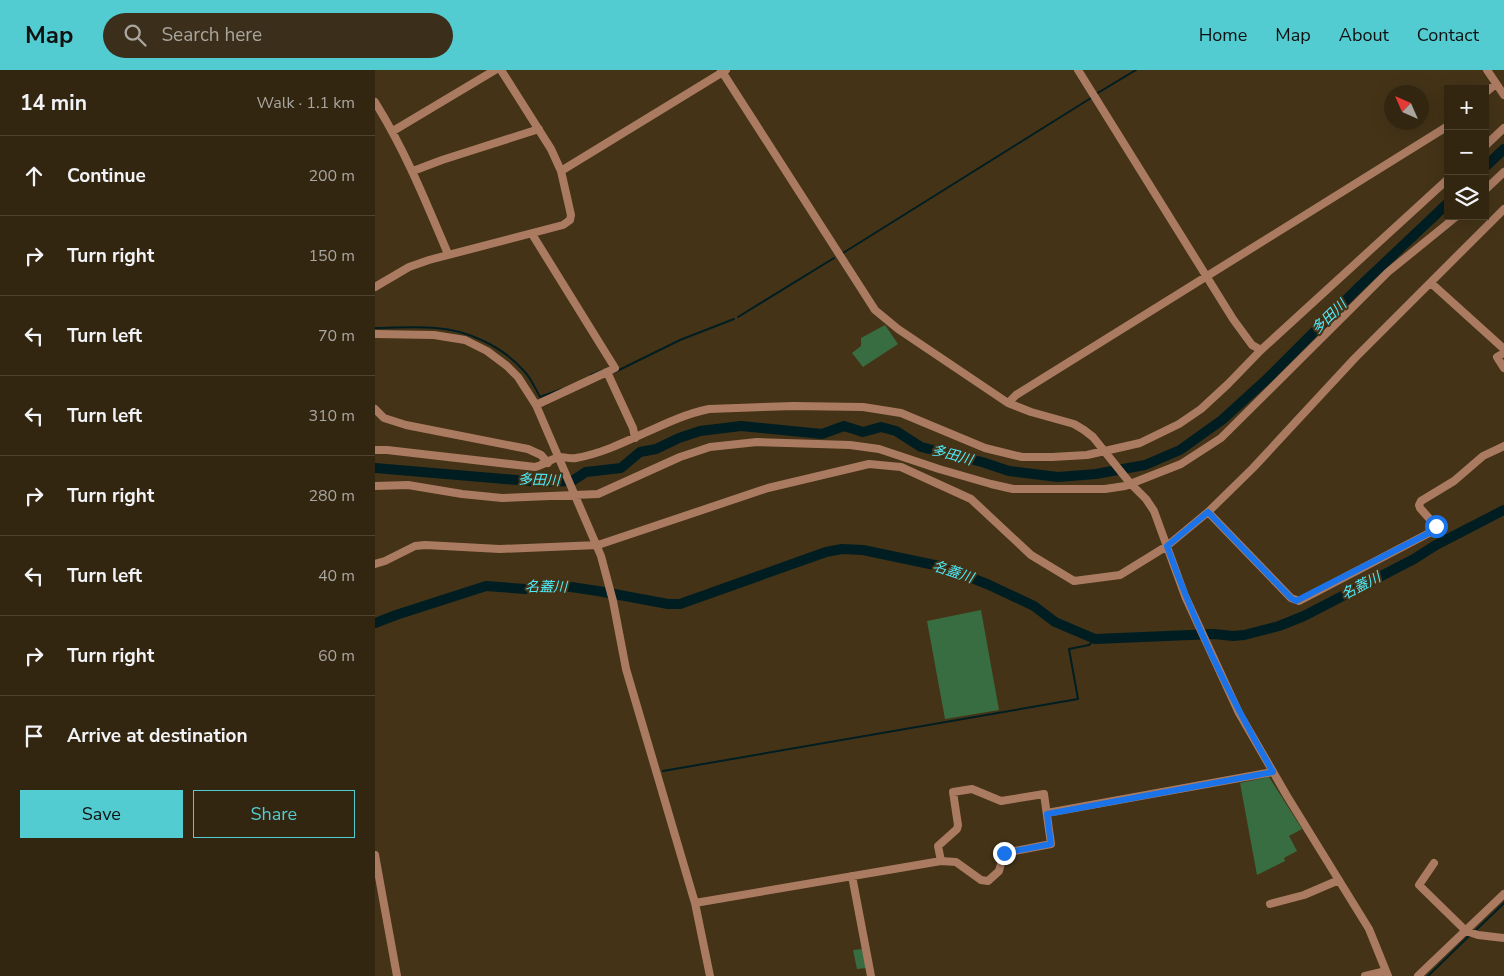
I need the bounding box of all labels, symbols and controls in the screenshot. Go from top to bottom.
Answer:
search box [103,13,453,58]
text: Map [25,19,73,51]
icon: search [121,21,149,49]
text: Search here [161,22,262,48]
text: Home [1199,23,1247,47]
text: Map [1275,23,1311,47]
text: About [1339,23,1389,47]
text: Contact [1417,23,1479,47]
north arrow [1384,85,1429,130]
map controls [1444,85,1489,220]
button: + [1444,85,1489,130]
text: 14 min [20,89,87,117]
text: Walk · 1.1 km [257,92,355,114]
button: − [1444,130,1489,175]
icon: ahead [20,162,48,190]
text: Continue [67,163,146,189]
text: 200 m [308,165,355,187]
button: layers [1444,175,1489,220]
icon: right [20,242,48,270]
text: Turn right [67,243,154,269]
text: 150 m [308,245,355,267]
water label: 多田川 [1307,294,1352,338]
icon: left [20,322,48,350]
text: Turn left [67,323,142,349]
text: 70 m [318,325,355,347]
icon: left [20,402,48,430]
text: Turn left [67,403,142,429]
text: 310 m [308,405,355,427]
water label: 多田川 [929,440,977,470]
water label: 多田川 [518,470,562,490]
icon: right [20,482,48,510]
text: Turn right [67,483,154,509]
text: 280 m [308,485,355,507]
route start [1425,515,1448,538]
water label: 名蓋川 [930,556,978,588]
icon: left [20,562,48,590]
text: Turn left [67,563,142,589]
text: 40 m [318,565,355,587]
water label: 名蓋川 [1338,567,1386,604]
water label: 名蓋川 [525,577,569,597]
icon: right [20,642,48,670]
text: Turn right [67,643,154,669]
text: 60 m [318,645,355,667]
icon: arrive [20,722,48,750]
text: Arrive at destination [67,723,248,749]
button: Save [20,790,183,838]
button: Share [193,790,355,838]
route end [993,842,1016,865]

